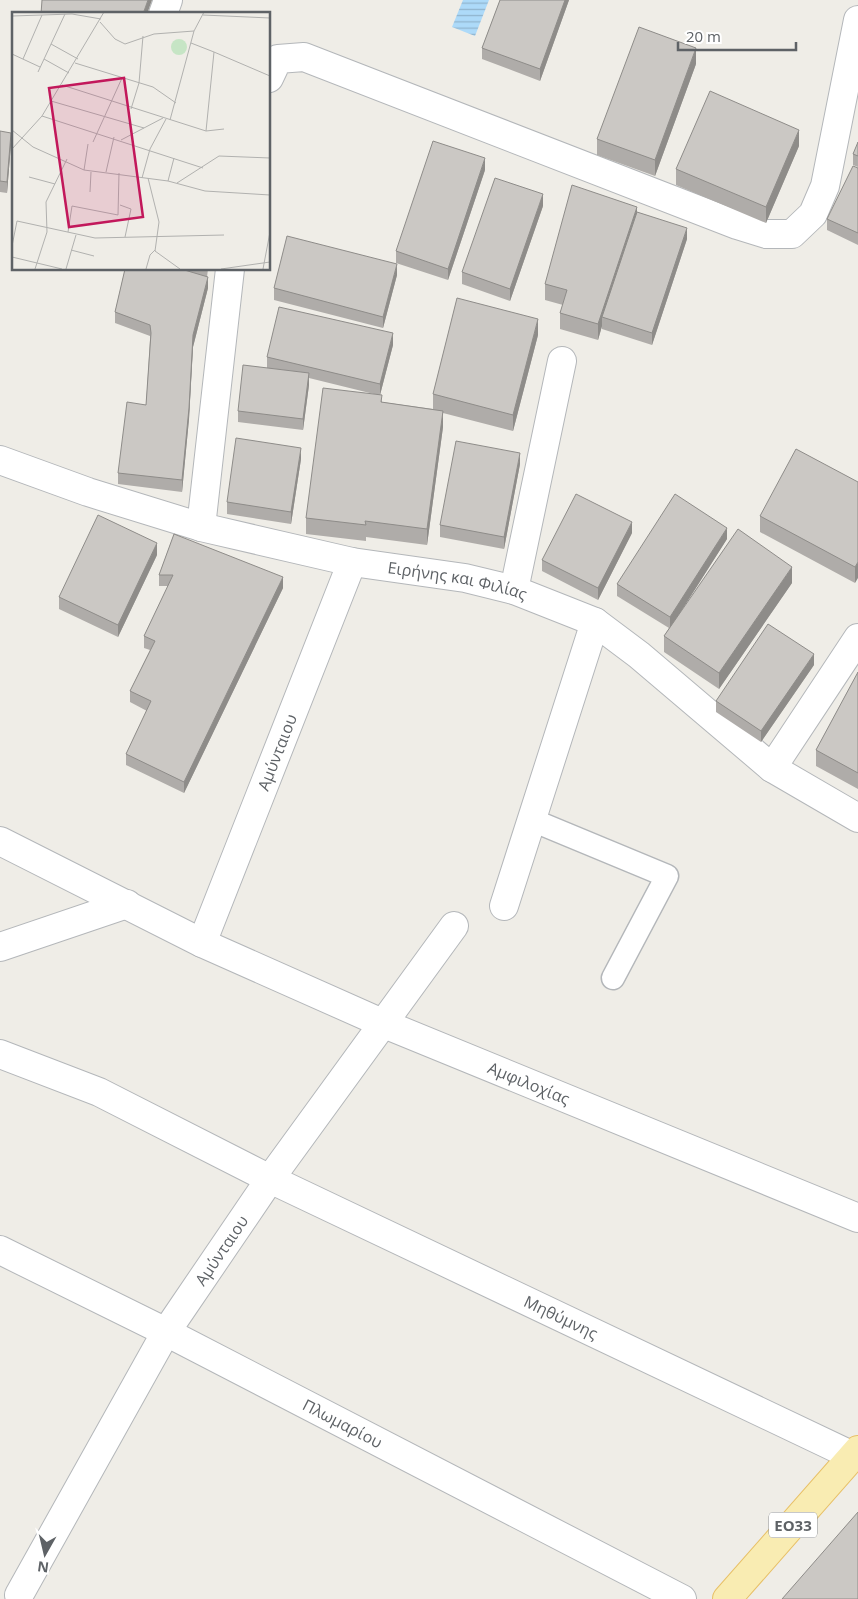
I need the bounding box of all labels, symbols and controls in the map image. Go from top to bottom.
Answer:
inset map [12,12,270,270]
scale bar [678,20,796,52]
text: 20 m [686,26,721,46]
street label: Ειρήνης και Φιλίας [386,556,531,605]
street label: Αμύνταιου [252,711,302,794]
street label: Αμφιλοχίας [485,1057,573,1110]
street label: Αμύνταιου [190,1211,253,1290]
street label: Μηθύμνης [520,1290,602,1344]
street label: Πλωμαρίου [299,1394,386,1453]
road number: ΕΟ33 [769,1512,817,1538]
north arrow [20,1529,70,1579]
text: N [36,1557,50,1578]

